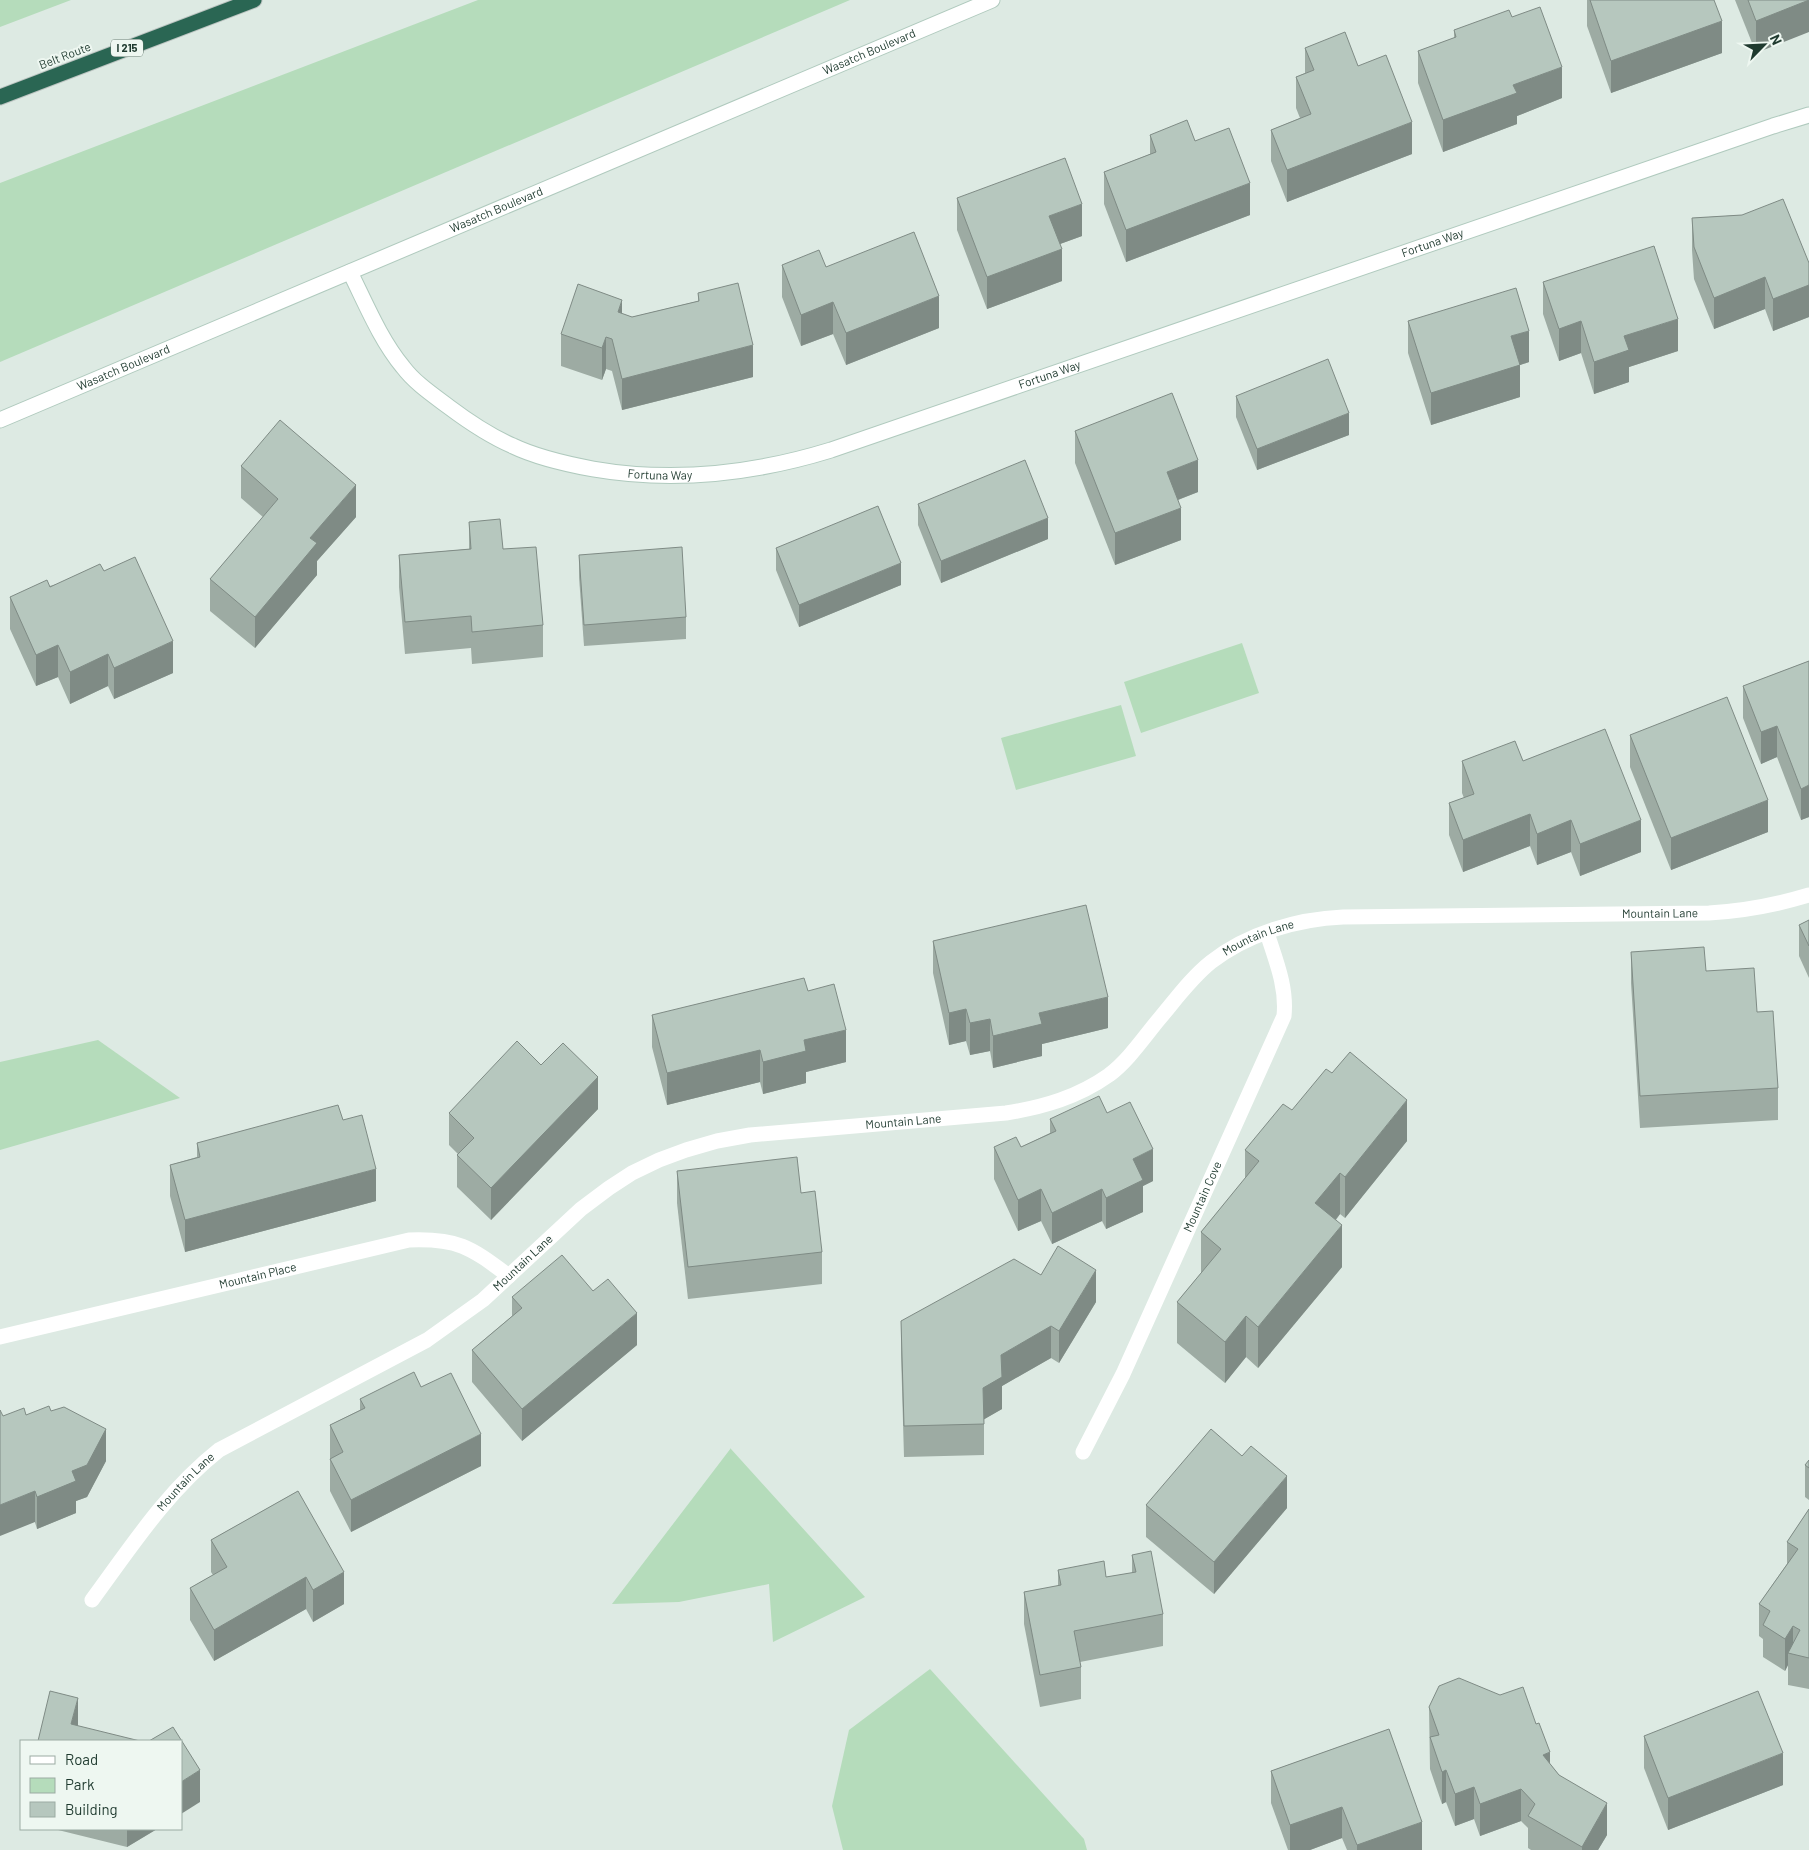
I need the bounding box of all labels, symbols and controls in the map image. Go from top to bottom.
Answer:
north arrow [1739,20,1789,70]
street label: Wasatch Boulevard [820,25,917,77]
text: N [1767,32,1786,47]
street label: Belt Route [37,39,93,71]
road number: I 215 [111,40,143,56]
street label: Wasatch Boulevard [447,183,544,235]
street label: Fortuna Way [1399,225,1466,259]
street label: Wasatch Boulevard [74,341,172,393]
street label: Fortuna Way [1016,357,1083,391]
street label: Fortuna Way [627,466,693,482]
street label: Mountain Lane [1622,905,1698,920]
street label: Mountain Lane [1219,916,1295,958]
street label: Mountain Lane [865,1111,942,1131]
street label: Mountain Cove [1180,1159,1224,1234]
street label: Mountain Lane [490,1231,555,1293]
street label: Mountain Place [217,1259,298,1291]
street label: Mountain Lane [153,1449,217,1513]
legend [20,1740,182,1830]
text: Road [65,1750,98,1768]
text: Park [65,1775,95,1793]
text: Building [65,1800,118,1818]

